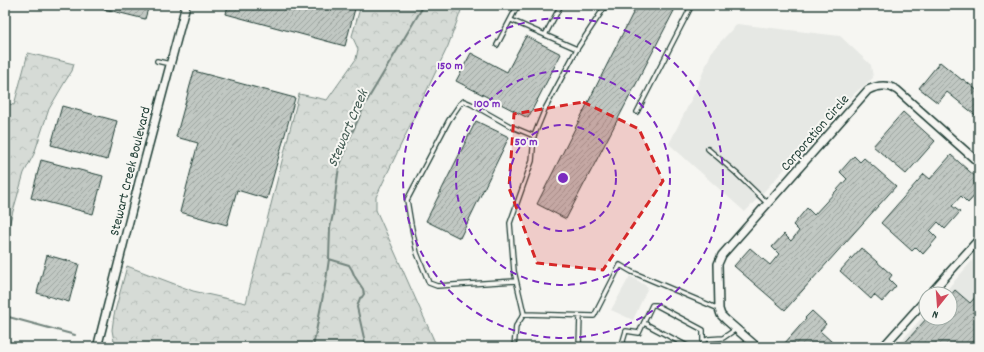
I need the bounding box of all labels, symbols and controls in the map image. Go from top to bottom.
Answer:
text: 150 m [437,58,463,75]
water label: Stewart Creek [323,85,376,171]
street label: Corporation Circle [776,90,855,176]
text: 100 m [474,96,500,113]
street label: Stewart Creek Boulevard [105,105,157,238]
text: 50 m [514,134,538,151]
centre of rings [556,171,570,185]
north arrow [918,286,958,326]
text: N [930,305,941,322]

